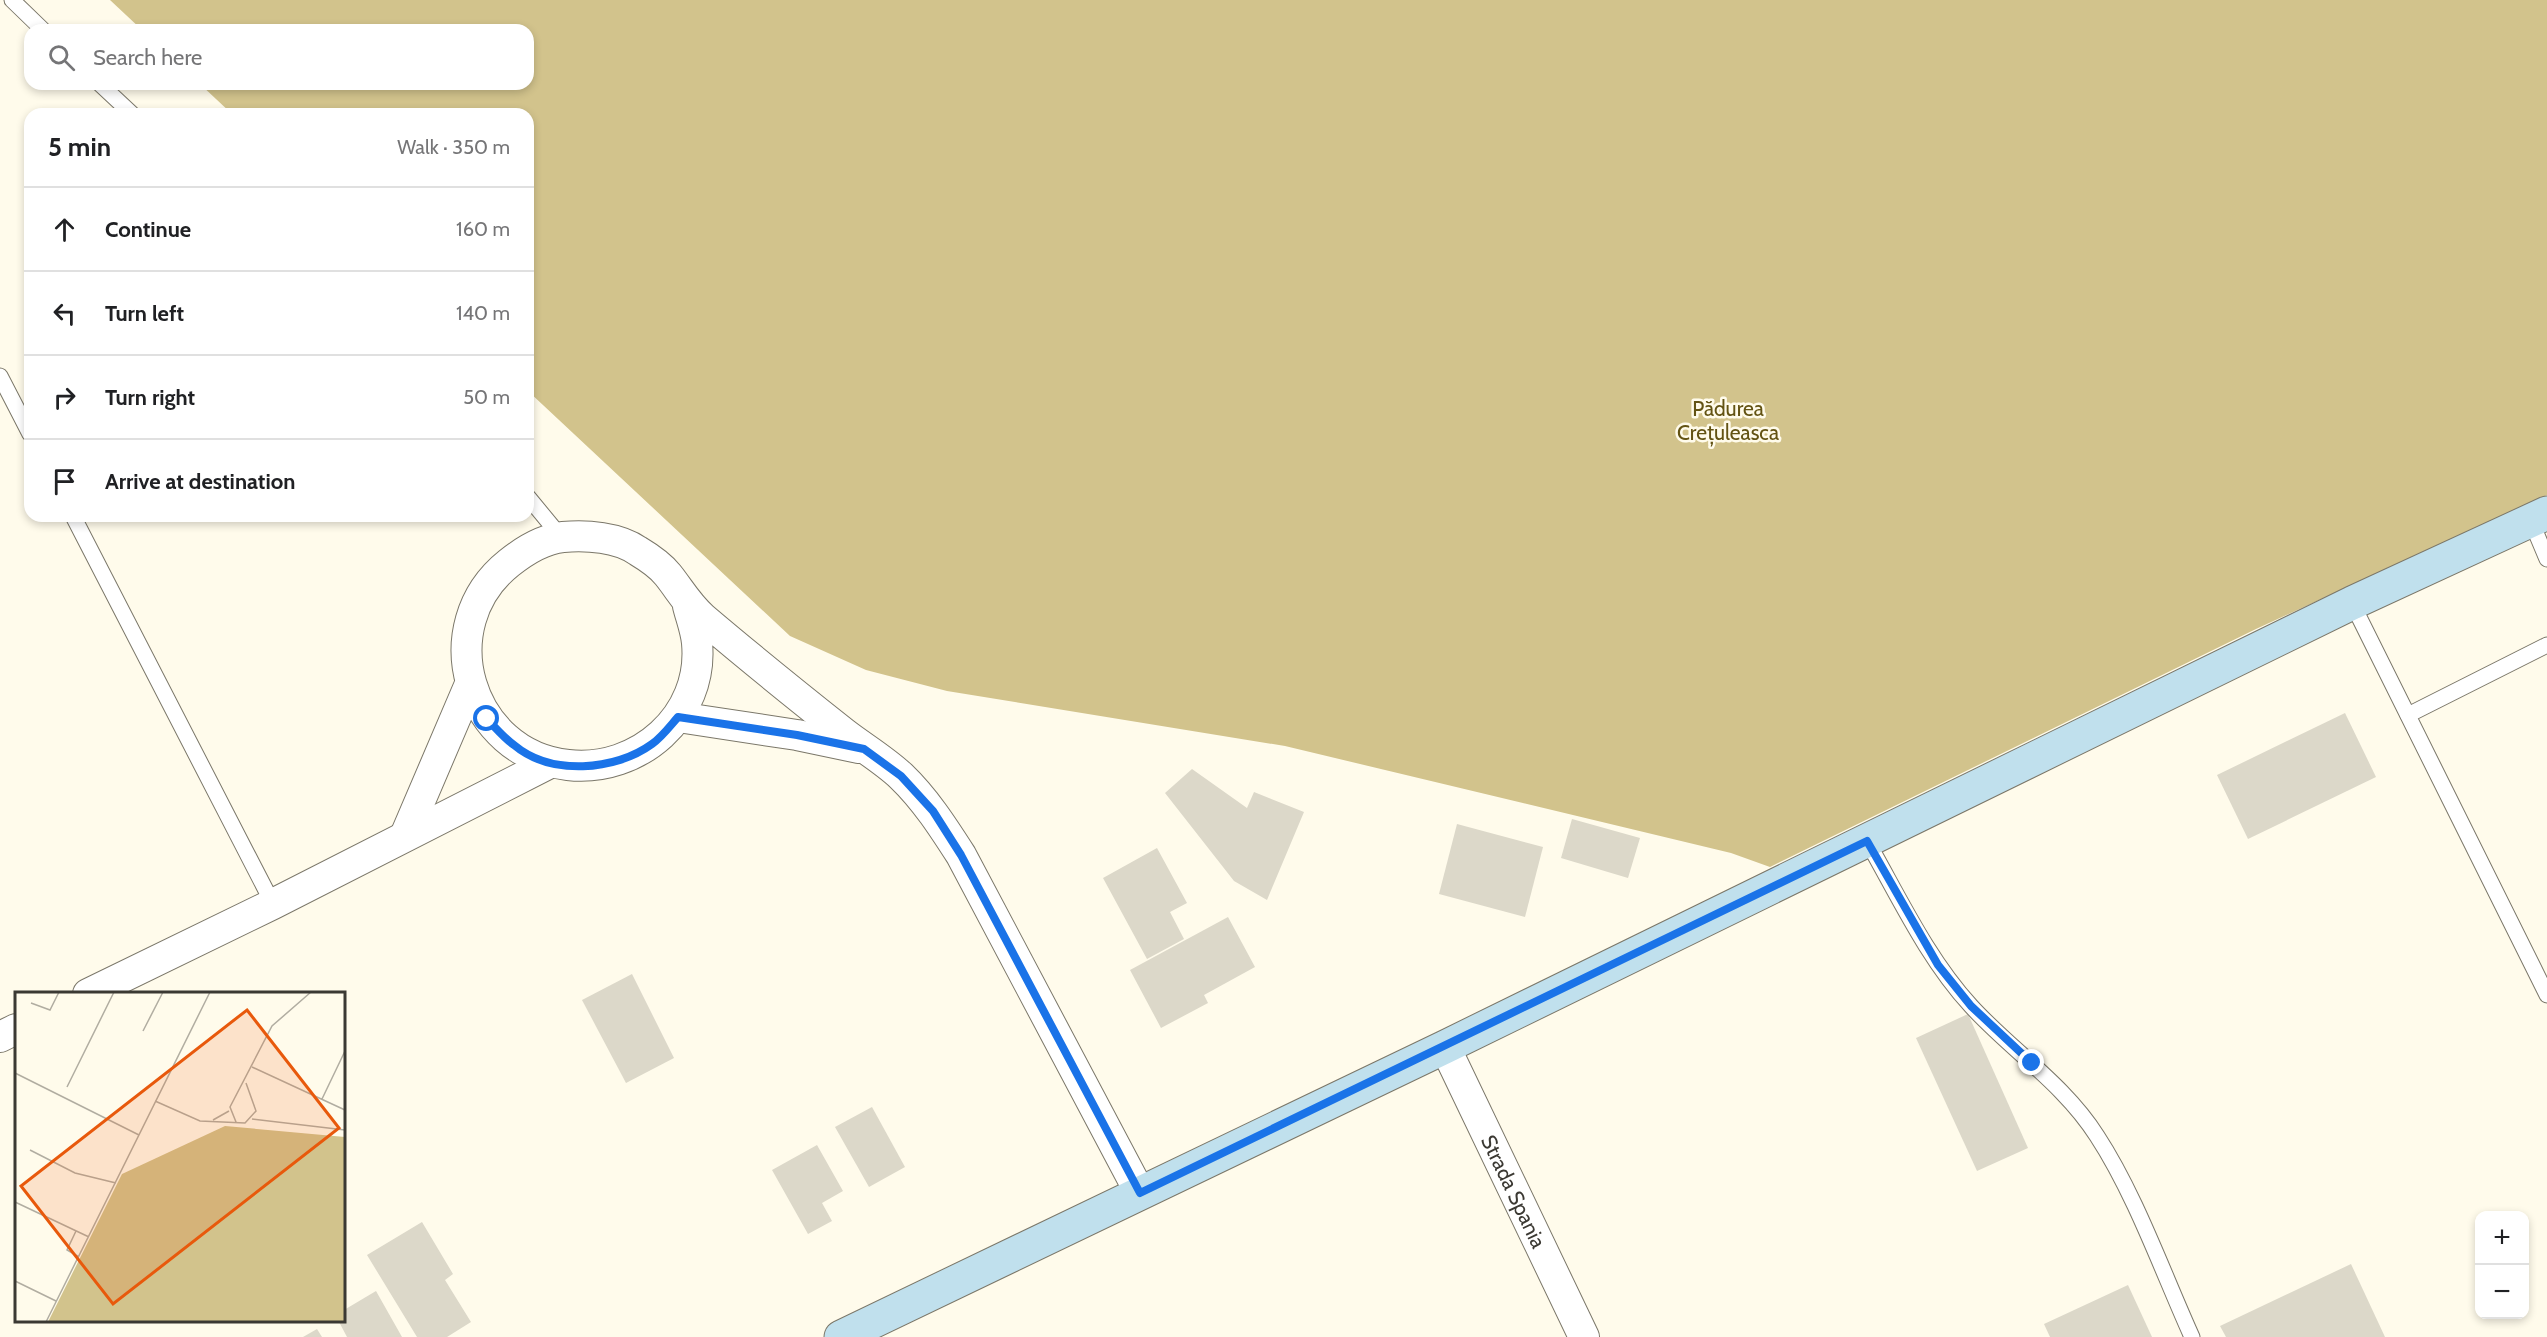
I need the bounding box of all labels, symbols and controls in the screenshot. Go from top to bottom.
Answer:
search box [24,24,534,90]
icon: search [45,41,78,74]
text: Search here [93,44,202,71]
text: 5 min [48,131,111,163]
text: Walk · 350 m [397,135,510,159]
icon: ahead [48,213,81,246]
text: Continue [105,216,191,243]
text: 160 m [456,217,510,241]
icon: left [48,297,81,330]
text: Turn left [105,300,184,327]
text: 140 m [456,301,510,325]
icon: right [48,381,81,414]
text: Turn right [105,384,195,411]
text: 50 m [463,385,510,409]
park label: Pădurea Crețuleasca [1677,396,1779,447]
icon: arrive [48,465,81,498]
text: Arrive at destination [105,468,295,495]
route start [473,705,499,731]
inset map [15,992,345,1322]
route end [2018,1049,2044,1075]
street label: Strada Spania [1476,1131,1552,1252]
map controls [2475,1211,2529,1319]
button: + [2475,1211,2529,1265]
button: − [2475,1265,2529,1319]

